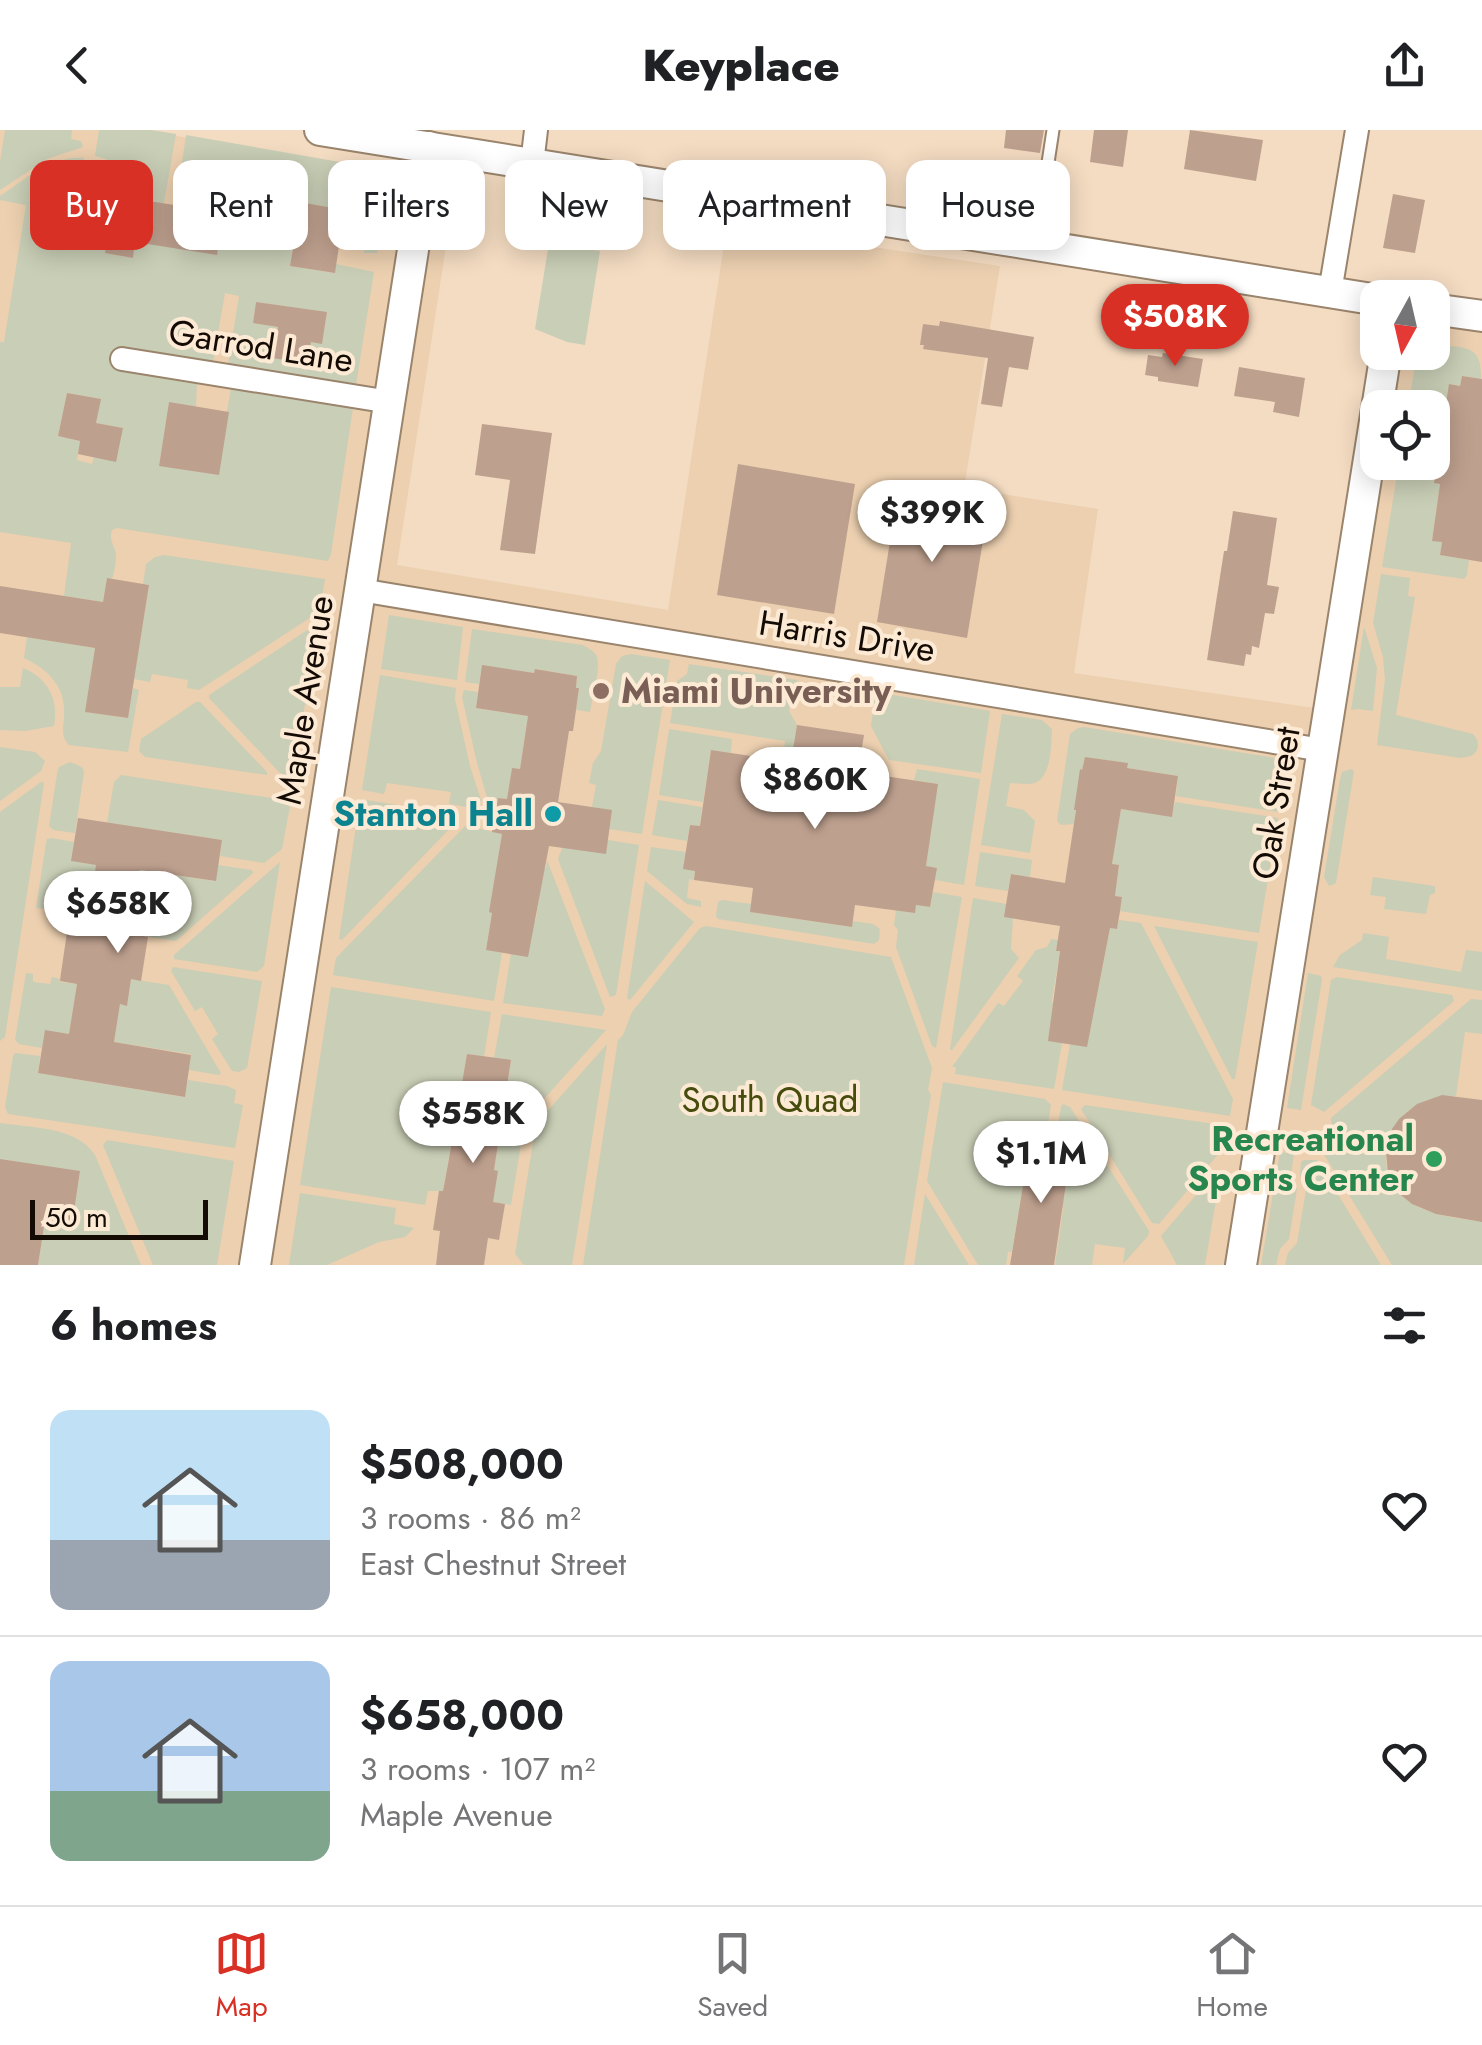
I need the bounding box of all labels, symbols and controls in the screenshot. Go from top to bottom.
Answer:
text: Keyplace [642,33,840,98]
icon: back [50,38,105,93]
icon: share [1377,38,1432,93]
chip: Buy [30,160,153,250]
chip: Rent [173,160,308,250]
chip: Filters [328,160,485,250]
chip: New [505,160,643,250]
chip: Apartment [663,160,886,250]
chip: House [906,160,1070,250]
north arrow [1360,280,1450,370]
map controls [1360,280,1450,480]
pin: $508K [1105,284,1245,369]
text: $508K [1123,293,1227,339]
street label: Garrod Lane [165,307,357,385]
button: locate [1360,390,1450,480]
pin: $399K [862,480,1002,565]
text: $399K [880,489,984,535]
street label: Maple Avenue [264,592,346,808]
street label: Harris Drive [755,597,939,675]
place label: Miami University [621,666,892,716]
marker: Miami University [590,680,612,702]
street label: Oak Street [1239,723,1313,883]
pin: $860K [745,747,885,832]
text: $860K [763,756,867,802]
place label: Stanton Hall [333,789,533,839]
marker: Stanton Hall [542,803,564,825]
pin: $658K [48,871,188,956]
text: $658K [66,880,170,926]
park label: South Quad [682,1075,858,1125]
pin: $558K [403,1081,543,1166]
text: $558K [421,1090,525,1136]
place label: Recreational Sports Center [1188,1114,1415,1204]
pin: $1.1M [971,1121,1111,1206]
text: $1.1M [995,1130,1087,1176]
marker: Recreational Sports Center [1423,1148,1445,1170]
scale bar [30,1195,208,1240]
text: 50 m [45,1197,108,1238]
text: 6 homes [50,1295,217,1356]
icon: filters [1377,1298,1432,1353]
text: $508,000 [360,1434,564,1495]
icon: home [130,1450,250,1570]
icon: heart [1377,1483,1432,1538]
text: 3 rooms · 86 m² [360,1495,581,1541]
text: East Chestnut Street [360,1541,626,1587]
text: $658,000 [360,1685,564,1746]
icon: home [130,1701,250,1821]
icon: heart [1377,1734,1432,1789]
text: 3 rooms · 107 m² [360,1746,595,1792]
text: Maple Avenue [360,1792,553,1838]
tab: Map [214,1926,269,2027]
tab: Saved [697,1926,768,2027]
tab: Home [1196,1926,1268,2027]

